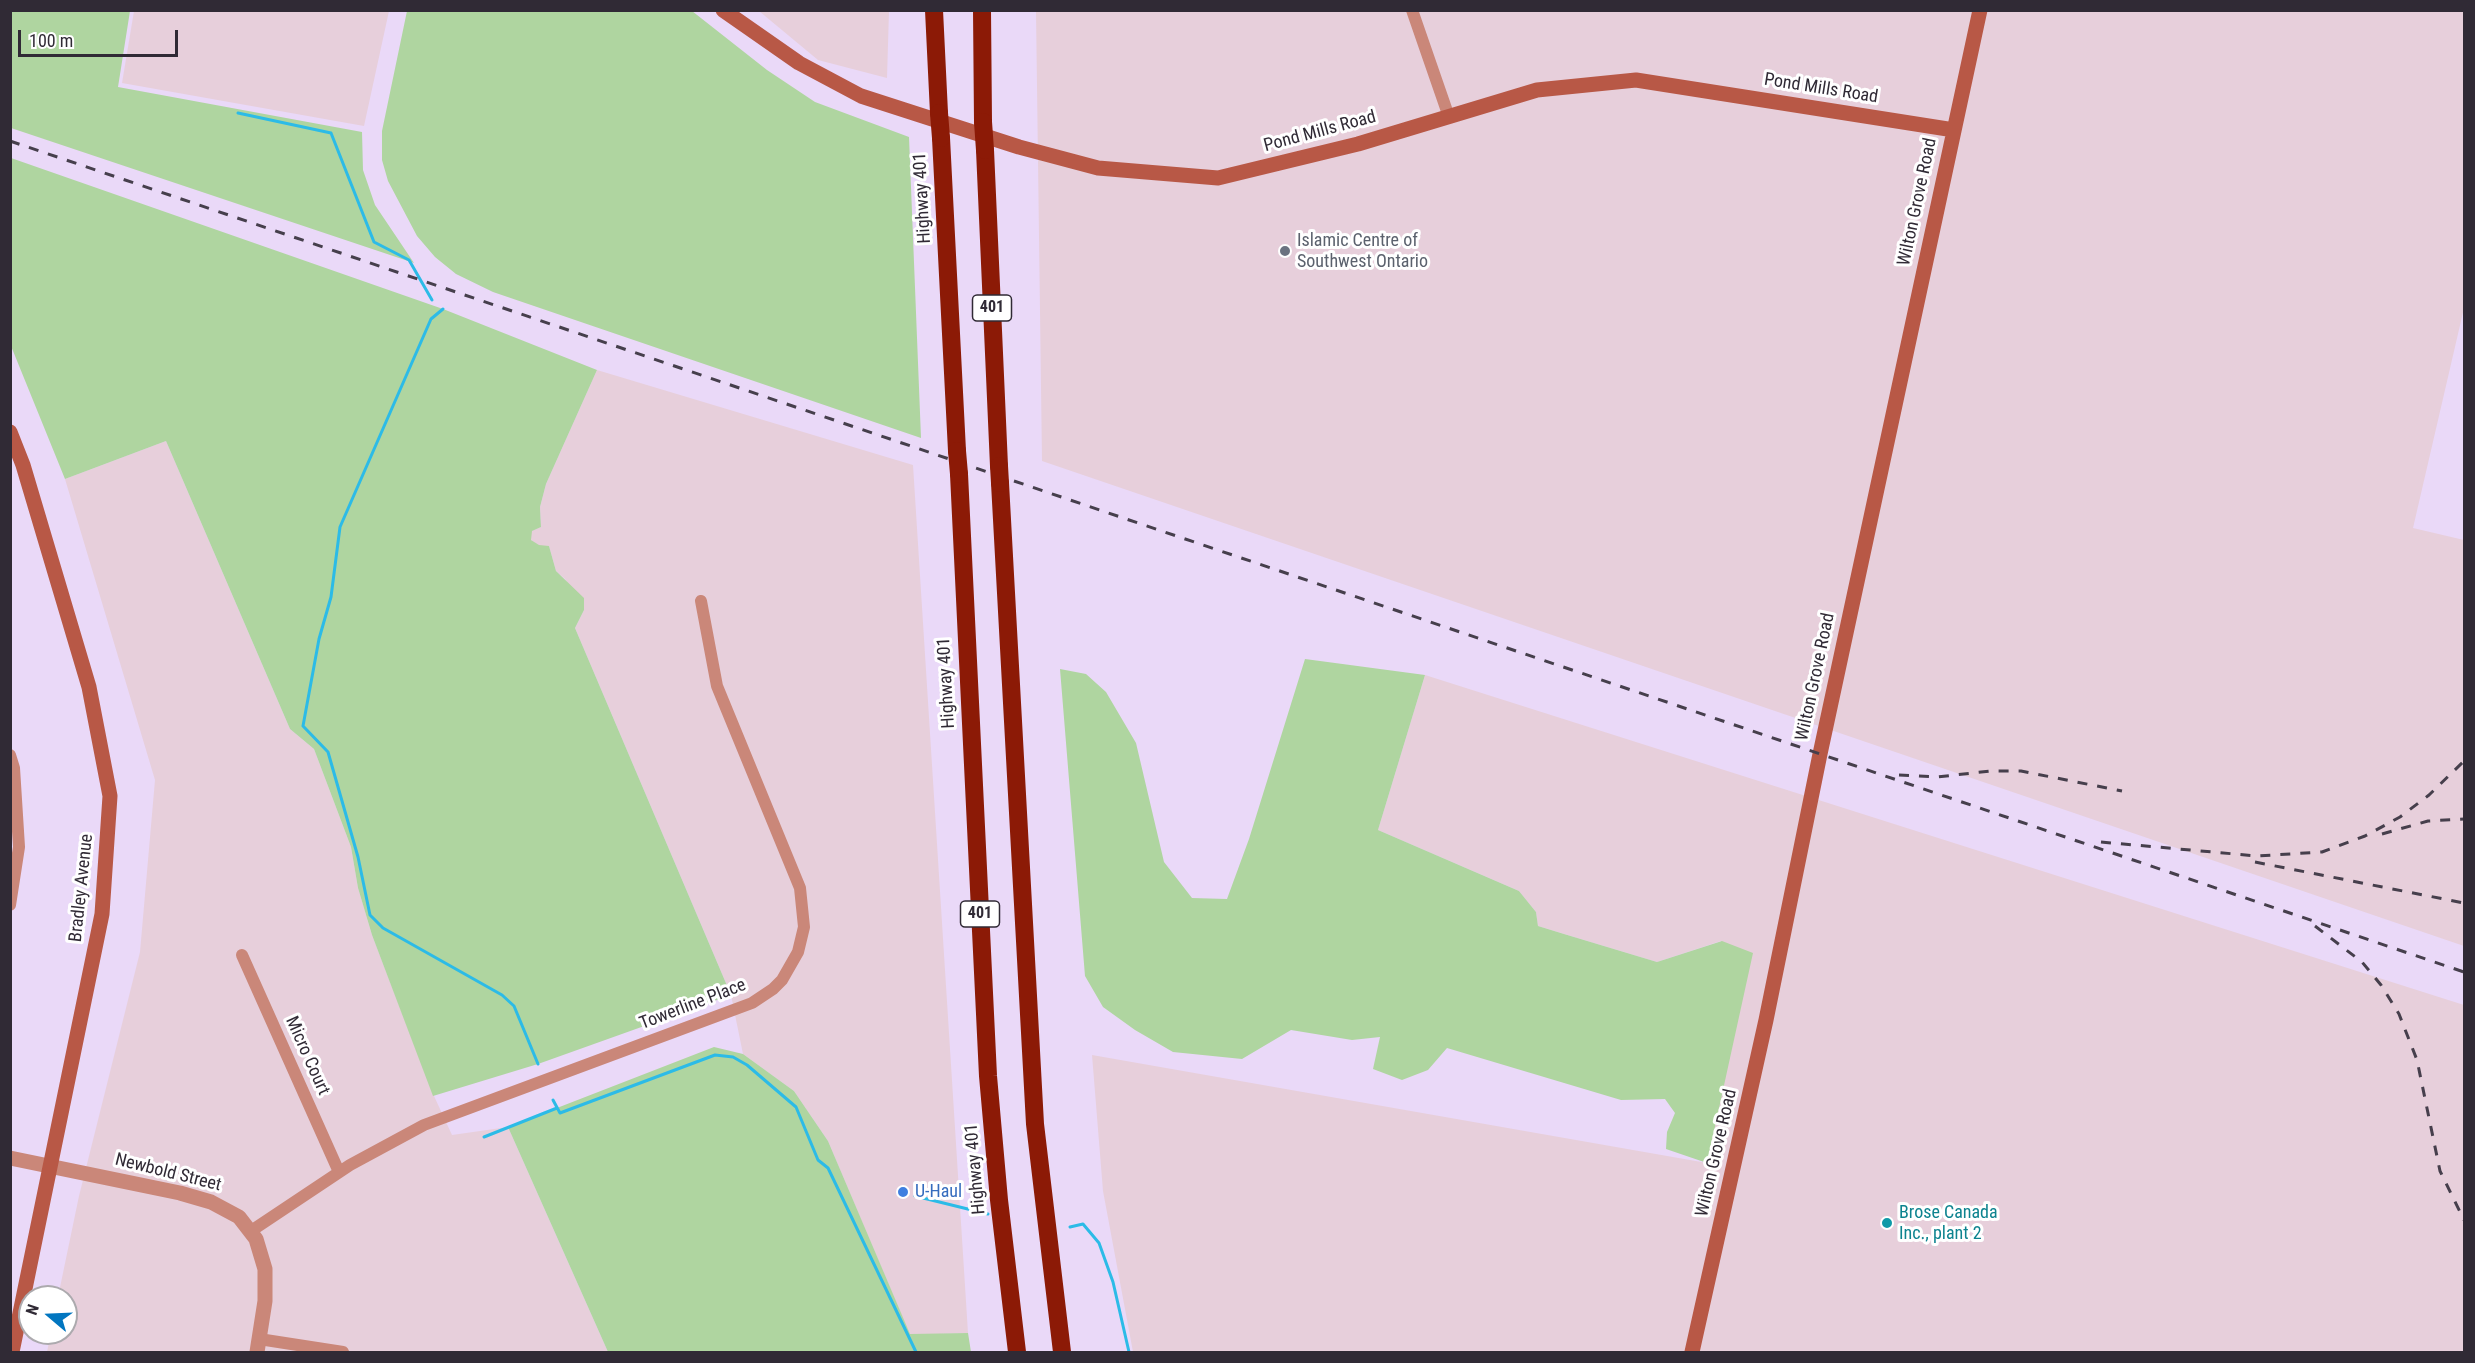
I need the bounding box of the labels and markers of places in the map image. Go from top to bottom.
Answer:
place label: Islamic Centre of Southwest Ontario [1297,230,1428,272]
marker: Islamic Centre of Southwest Ontario [1278,244,1292,258]
place label: U-Haul [915,1181,962,1203]
marker: U-Haul [896,1185,910,1199]
place label: Brose Canada Inc., plant 2 [1899,1202,1998,1244]
marker: Brose Canada Inc., plant 2 [1880,1216,1894,1230]

